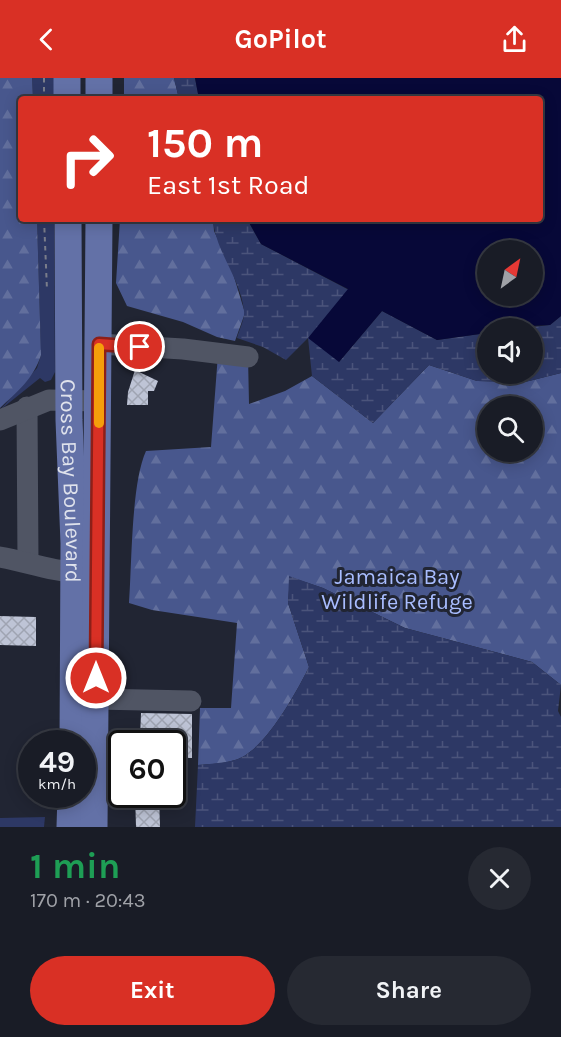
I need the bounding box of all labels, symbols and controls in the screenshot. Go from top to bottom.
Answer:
icon: back [30,23,63,56]
text: GoPilot [234,23,327,55]
icon: share [498,23,531,56]
text: 150 m [147,118,263,168]
icon: right [48,120,126,198]
text: East 1st Road [147,169,310,201]
north arrow [477,240,543,306]
map controls [477,240,543,462]
button: sound [477,318,543,384]
pin [114,321,165,372]
icon: arrive [123,330,156,363]
street label: Cross Bay Boulevard [55,379,86,583]
button: search [477,396,543,462]
park label: Jamaica Bay Wildlife Refuge [321,564,473,615]
position arrow [64,646,128,710]
speed limit sign: 60 [108,730,186,808]
text: 49 [39,744,75,780]
text: km/h [38,775,76,793]
text: 1 min [30,845,120,887]
button: close [468,847,531,910]
text: 170 m · 20:43 [30,889,145,912]
button: Exit [30,956,275,1025]
button: Share [287,956,531,1025]

